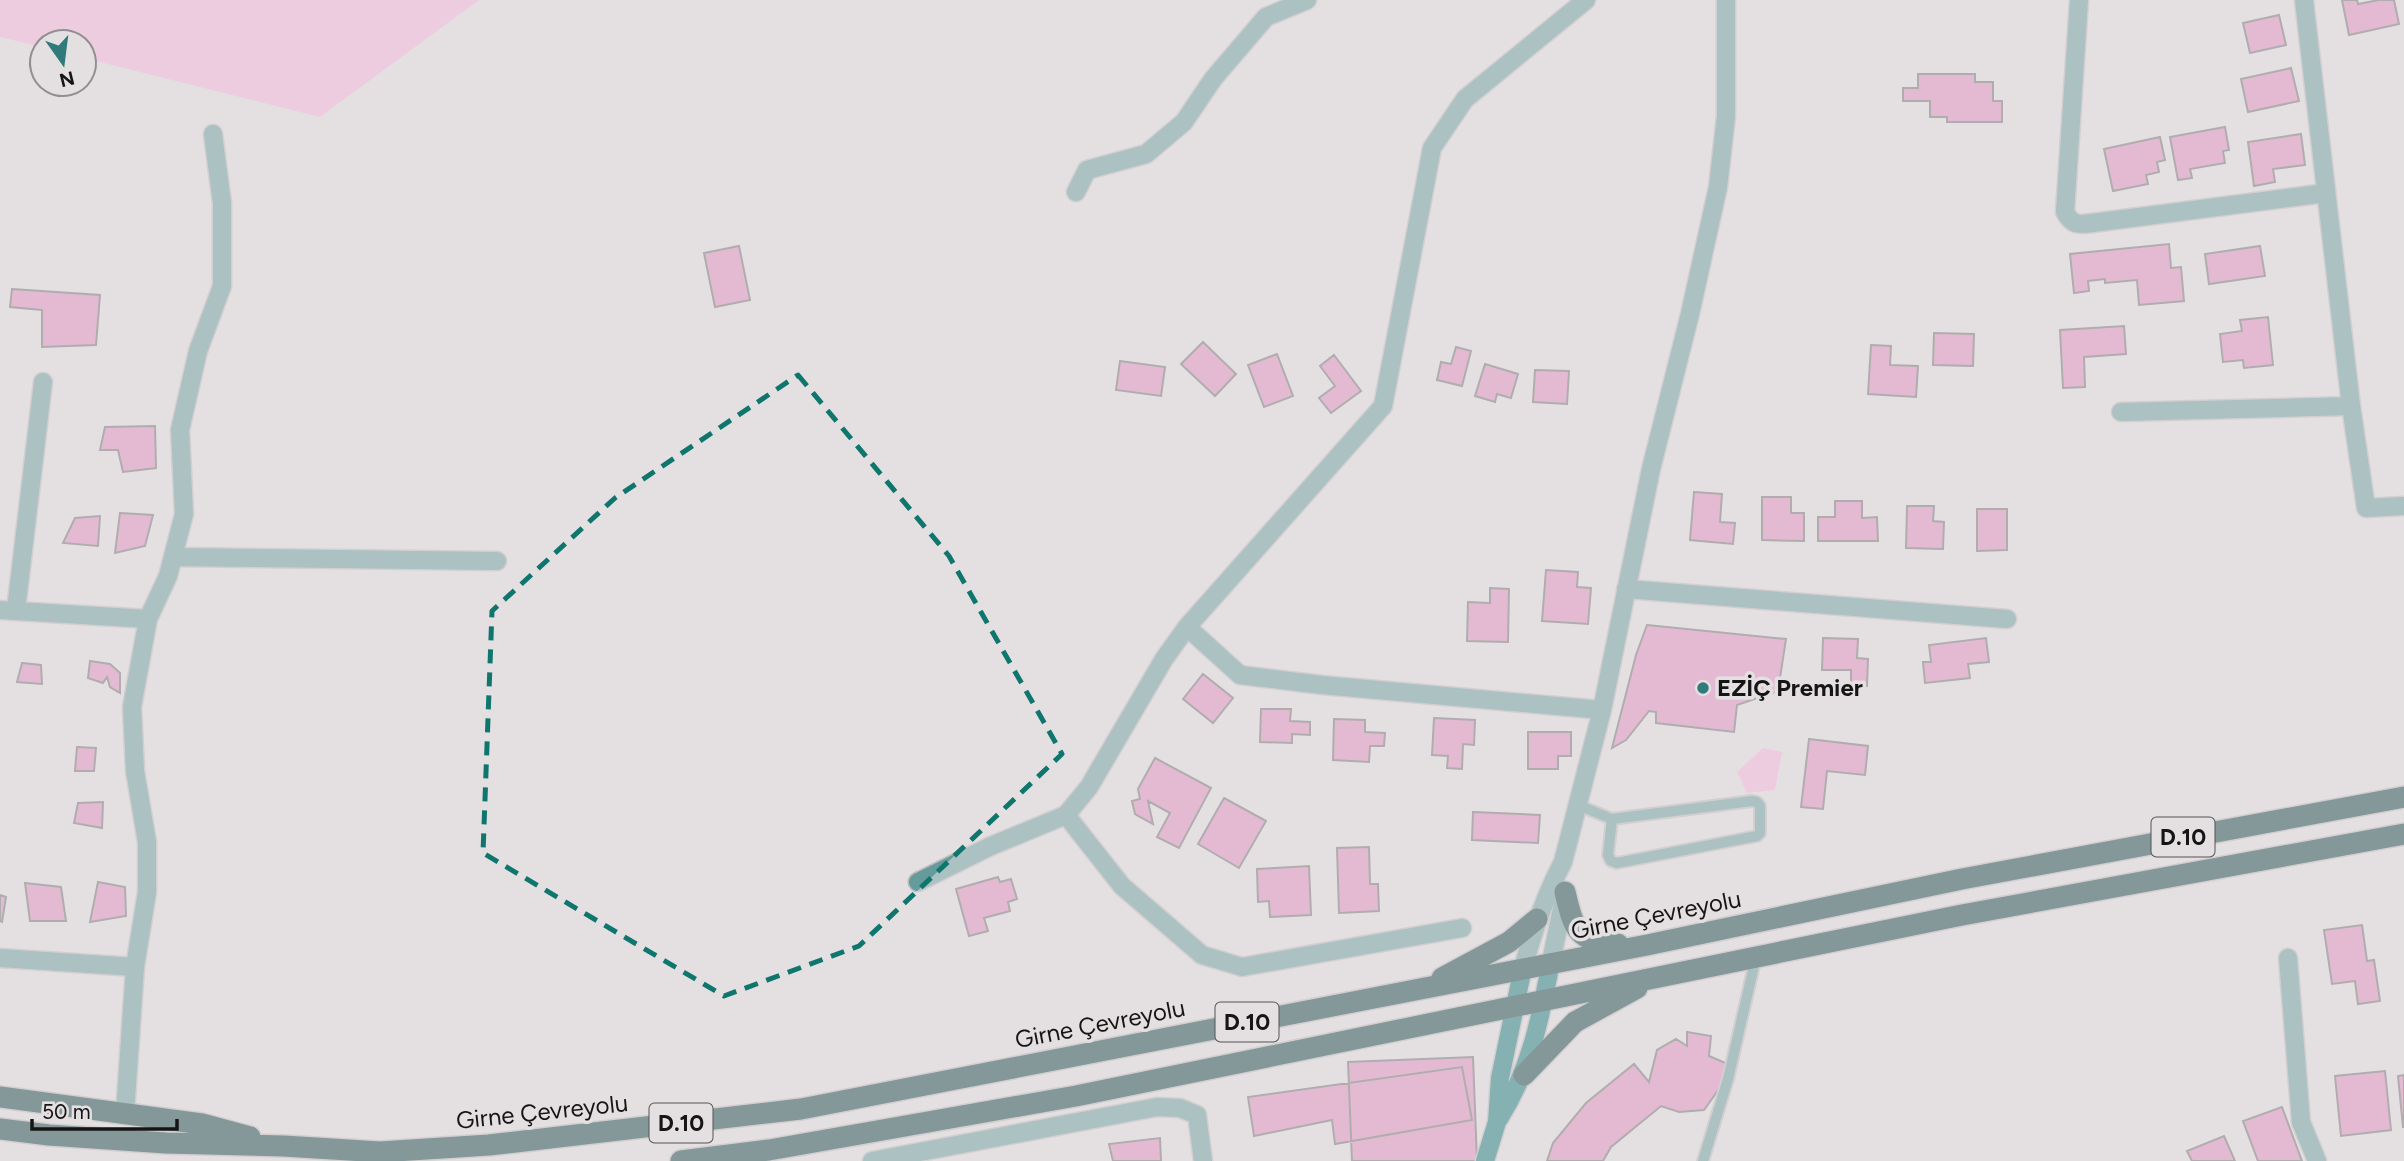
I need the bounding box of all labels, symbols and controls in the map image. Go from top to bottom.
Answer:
north arrow [28,28,98,98]
text: N [57,66,77,92]
place label: EZİÇ Premier [1717,673,1863,702]
marker: EZİÇ Premier [1695,680,1711,696]
road number: D.10 [2152,818,2214,856]
street label: Girne Çevreyolu [1568,884,1743,945]
street label: Girne Çevreyolu [1012,993,1187,1054]
road number: D.10 [1216,1002,1278,1042]
scale bar [32,1088,177,1132]
street label: Girne Çevreyolu [455,1088,629,1135]
text: 50 m [42,1099,91,1124]
road number: D.10 [650,1104,712,1142]

